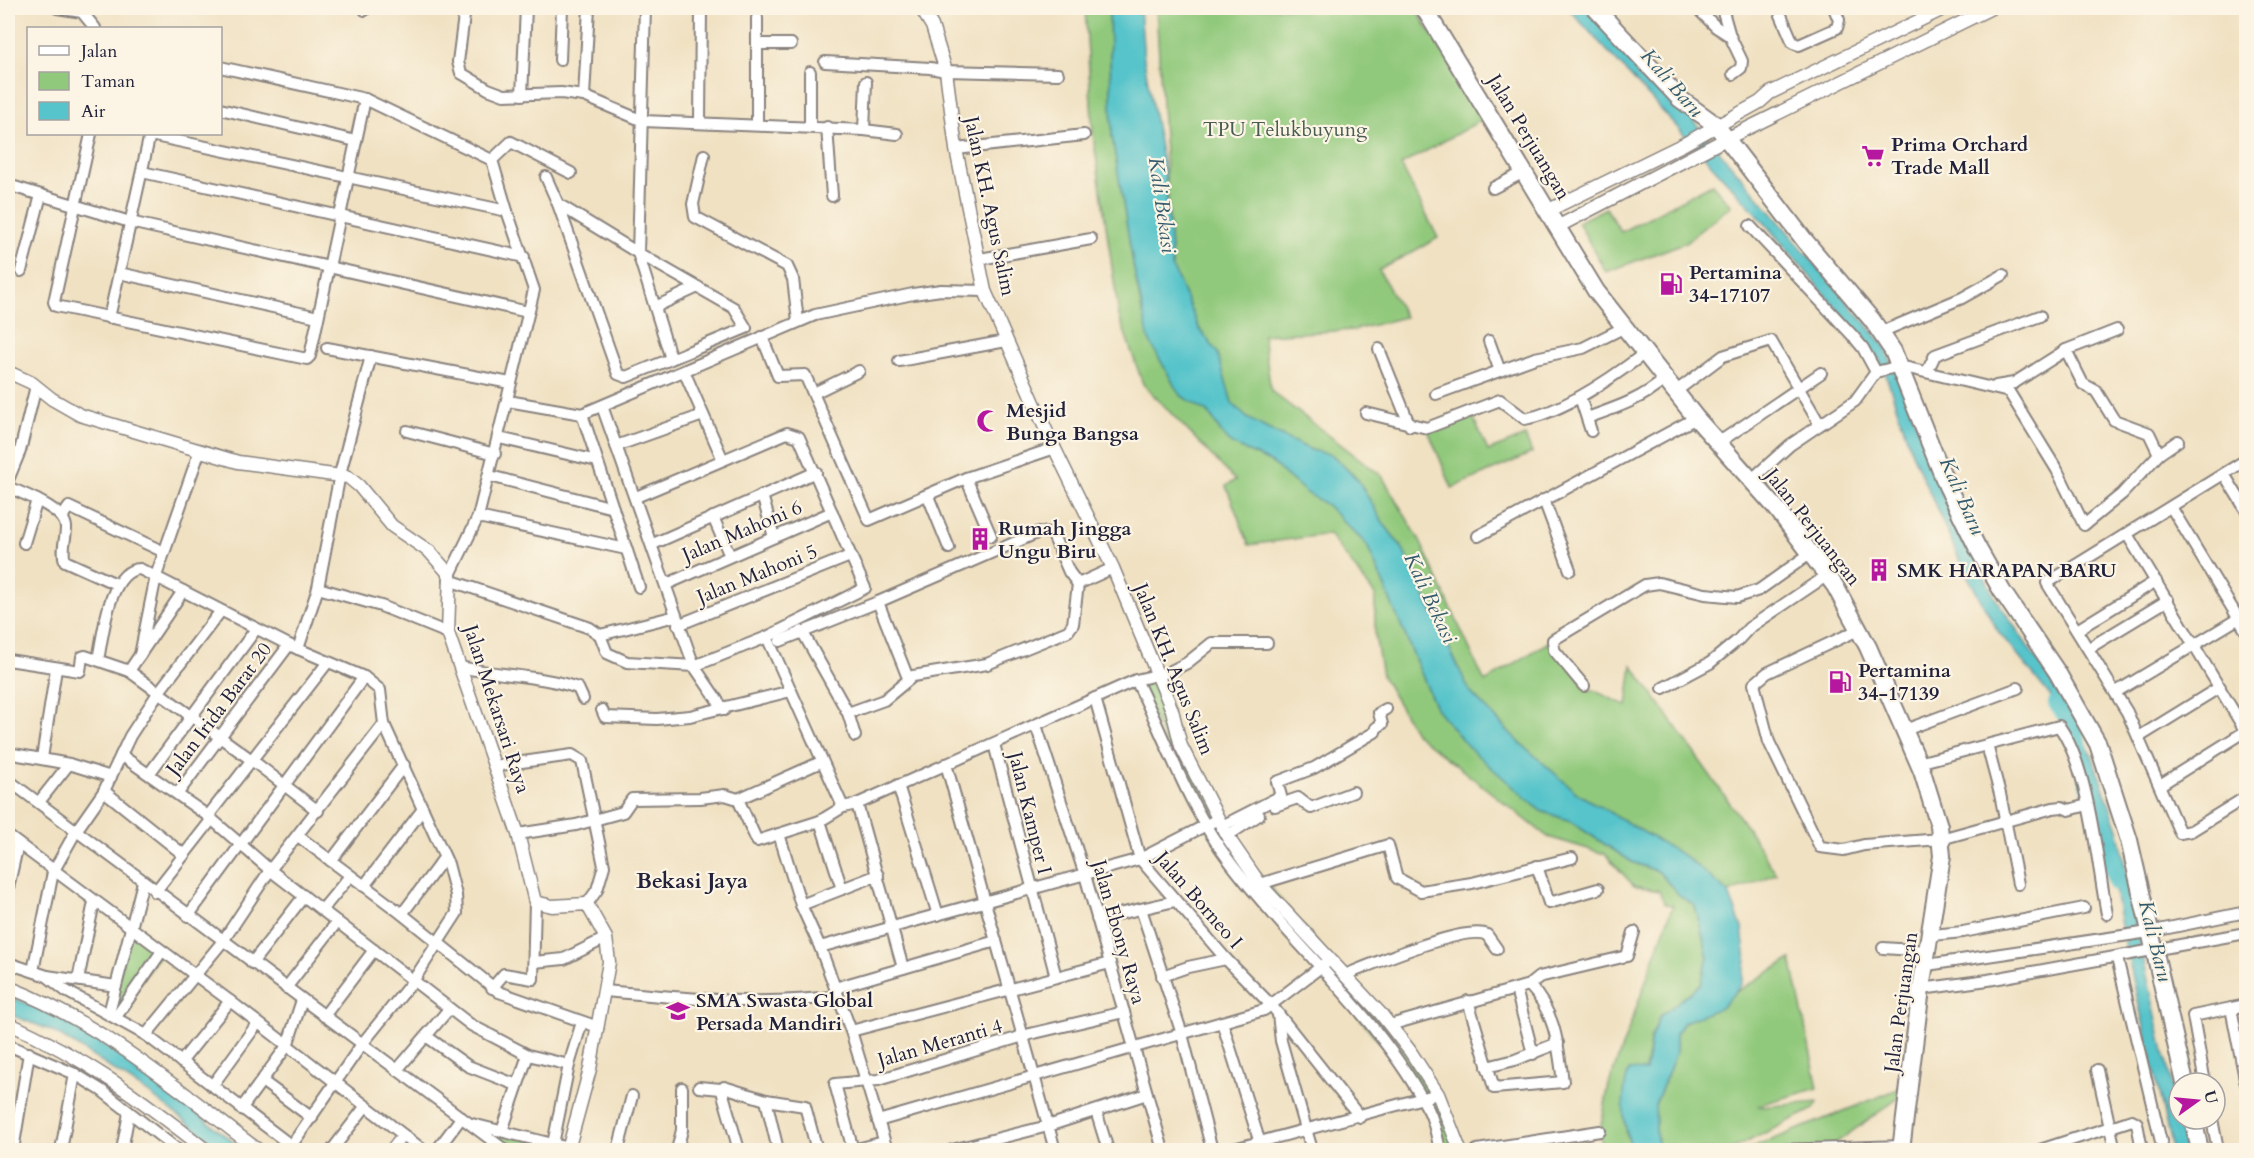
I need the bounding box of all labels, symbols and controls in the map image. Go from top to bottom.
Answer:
legend [27,27,222,135]
text: Jalan [78,39,118,64]
water label: Kali Baru [1634,42,1710,124]
street label: Jalan Perjuangan [1479,67,1577,205]
text: Taman [81,69,136,94]
text: Air [81,99,106,124]
street label: Jalan KH. Agus Salim [957,111,1022,298]
park label: TPU Telukbuyung [1203,116,1368,143]
place label: Prima Orchard Trade Mall [1891,131,2029,181]
supermarket icon: Prima Orchard Trade Mall [1860,143,1886,169]
water label: Kali Bekasi [1141,155,1183,255]
place label: Pertamina 34-17107 [1689,259,1782,309]
fuel station icon: Pertamina 34-17107 [1658,271,1684,297]
place label: Mesjid Bunga Bangsa [1006,397,1139,447]
mosque icon: Mesjid Bunga Bangsa [975,408,1001,434]
water label: Kali Baru [1932,452,1992,540]
street label: Jalan Perjuangan [1757,460,1868,592]
street label: Jalan Mahoni 6 [675,494,806,570]
place label: Rumah Jingga Ungu Biru [998,515,1131,565]
building icon: Rumah Jingga Ungu Biru [967,526,993,552]
street label: Jalan Mahoni 5 [690,538,821,612]
water label: Kali Bekasi [1396,548,1464,648]
building icon: SMK HARAPAN BARU [1866,557,1892,583]
place label: SMK HARAPAN BARU [1897,557,2117,584]
street label: Jalan KH. Agus Salim [1126,576,1221,759]
street label: Jalan Mekarsari Raya [456,618,537,797]
street label: Jalan Irida Barat 20 [158,637,278,784]
place label: Pertamina 34-17139 [1858,657,1951,707]
fuel station icon: Pertamina 34-17139 [1827,669,1853,695]
street label: Jalan Kamper I [1001,746,1058,877]
street label: Jalan Borneo I [1147,843,1249,955]
street label: Jalan Ebony Raya [1085,854,1153,1008]
district label: Bekasi Jaya [636,866,748,896]
water label: Kali Baru [2131,897,2179,985]
street label: Jalan Perjuangan [1877,929,1924,1077]
place label: SMA Swasta Global Persada Mandiri [696,987,873,1037]
school or university icon: SMA Swasta Global Persada Mandiri [665,998,691,1024]
street label: Jalan Meranti 4 [872,1012,1006,1075]
north arrow [2167,1071,2227,1131]
text: U [2198,1088,2223,1107]

